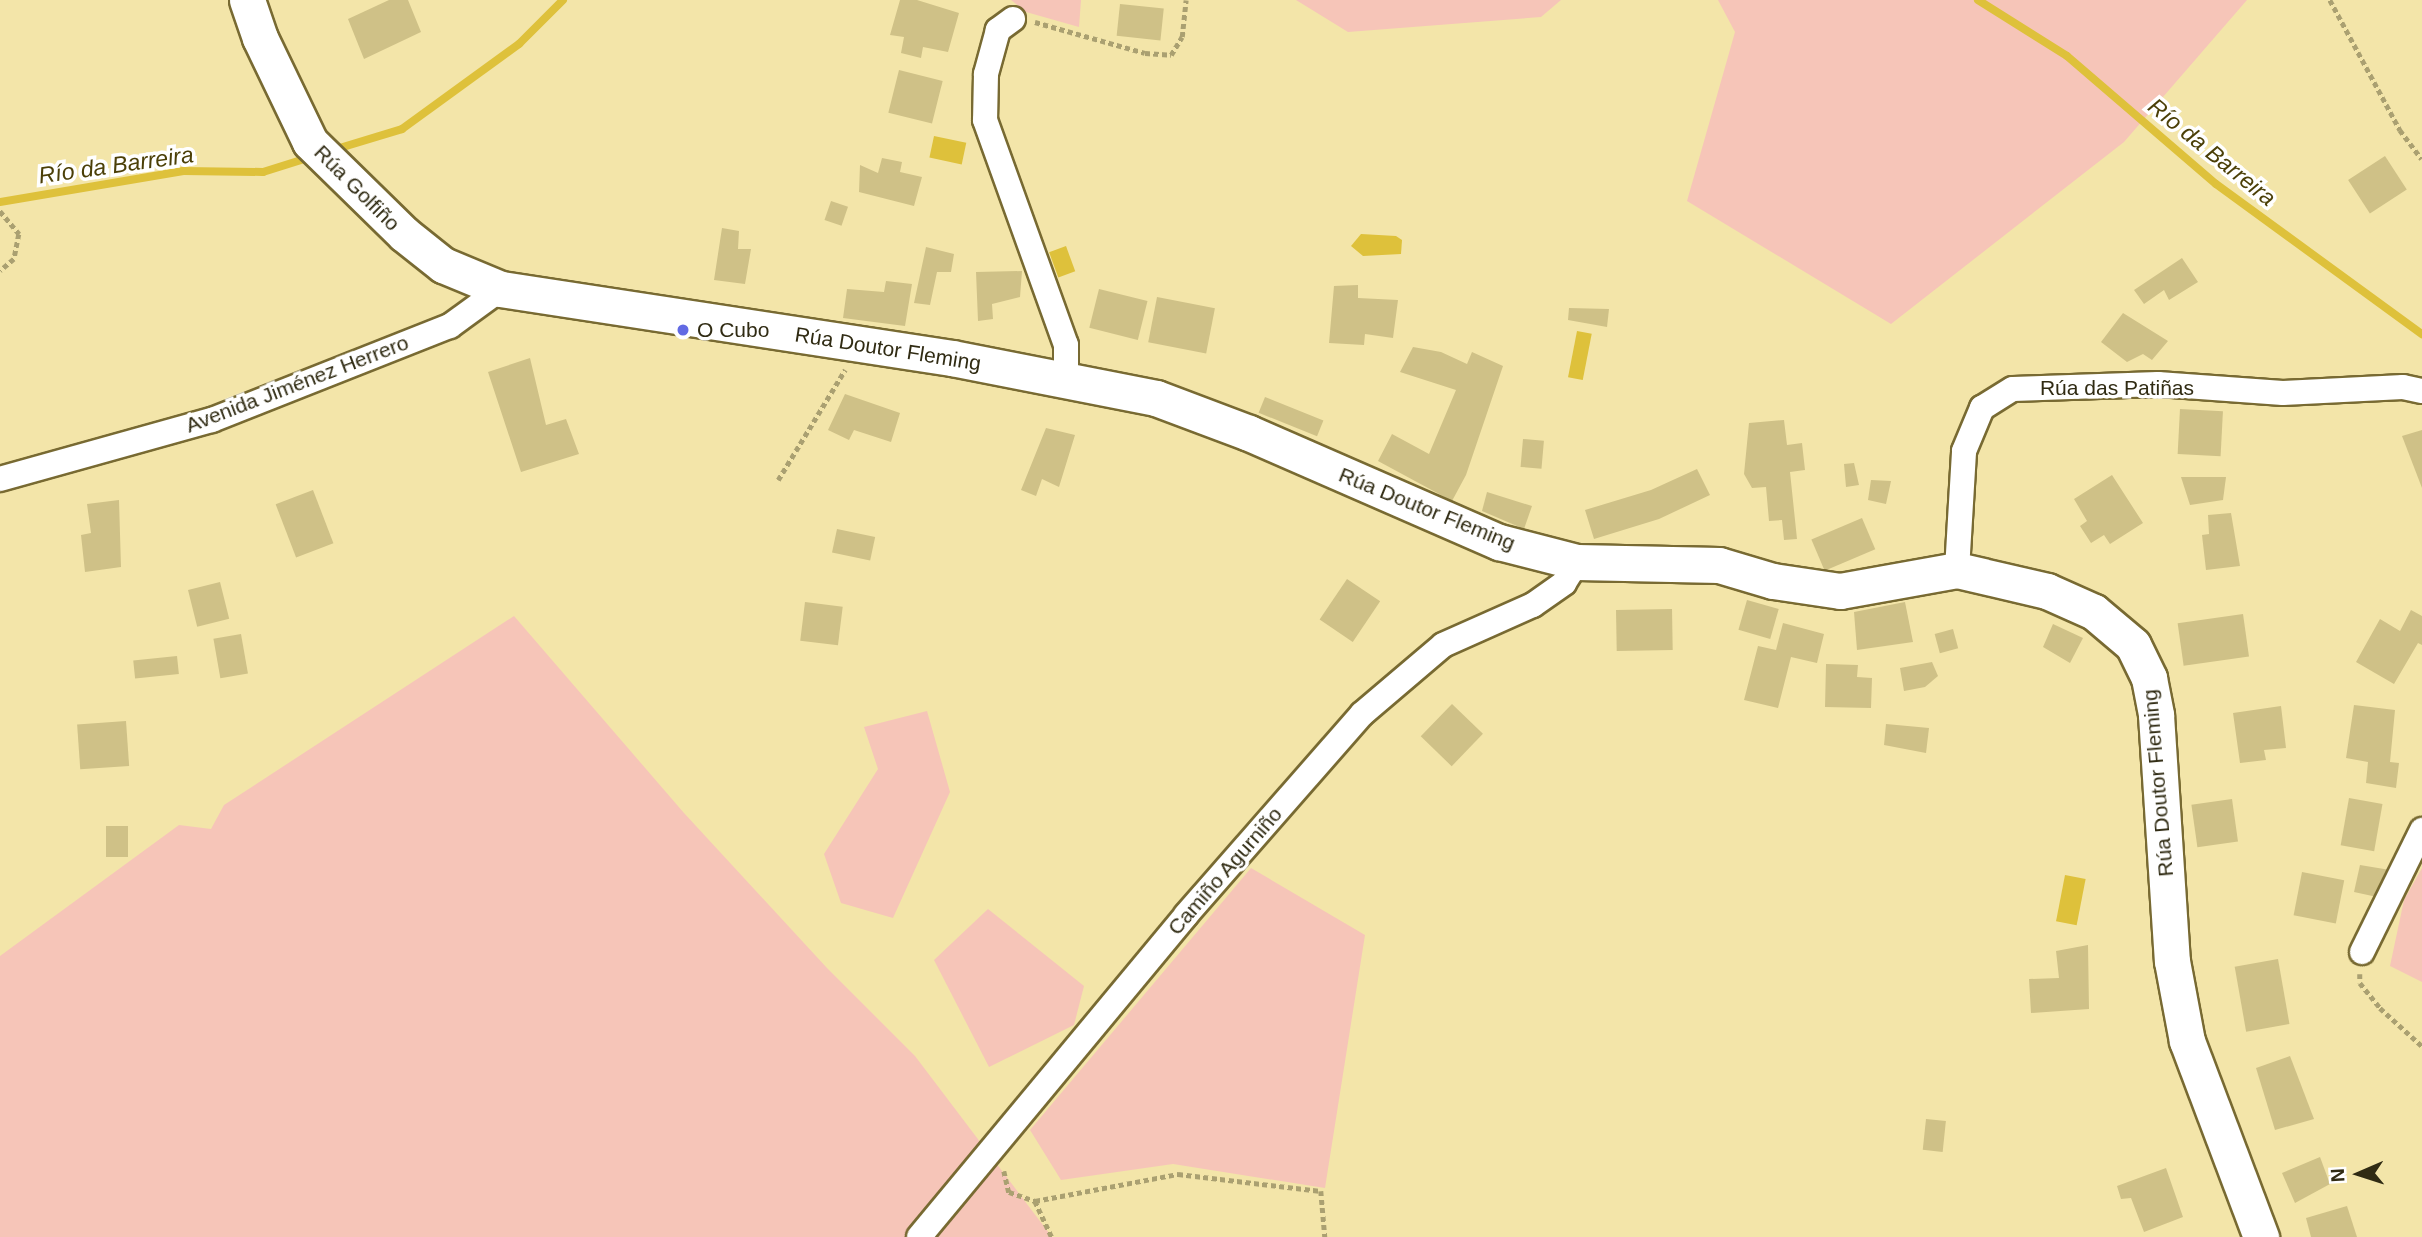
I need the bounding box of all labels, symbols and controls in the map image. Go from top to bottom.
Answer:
water label: Río da Barreira [2143,92,2281,212]
water label: Río da Barreira [37,140,195,190]
street label: Rúa Golfiño [309,140,405,236]
place label: O Cubo [697,317,769,343]
marker: O Cubo [675,322,691,338]
street label: Rúa Doutor Fleming [793,322,983,376]
street label: Avenida Jiménez Herrero [182,330,412,438]
street label: Rúa das Patiñas [2040,375,2194,401]
street label: Rúa Doutor Fleming [1335,462,1519,556]
street label: Rúa Doutor Fleming [2137,688,2179,878]
street label: Camiño Agurniño [1162,802,1288,940]
north arrow [2324,1139,2394,1209]
text: N [2327,1168,2348,1183]

